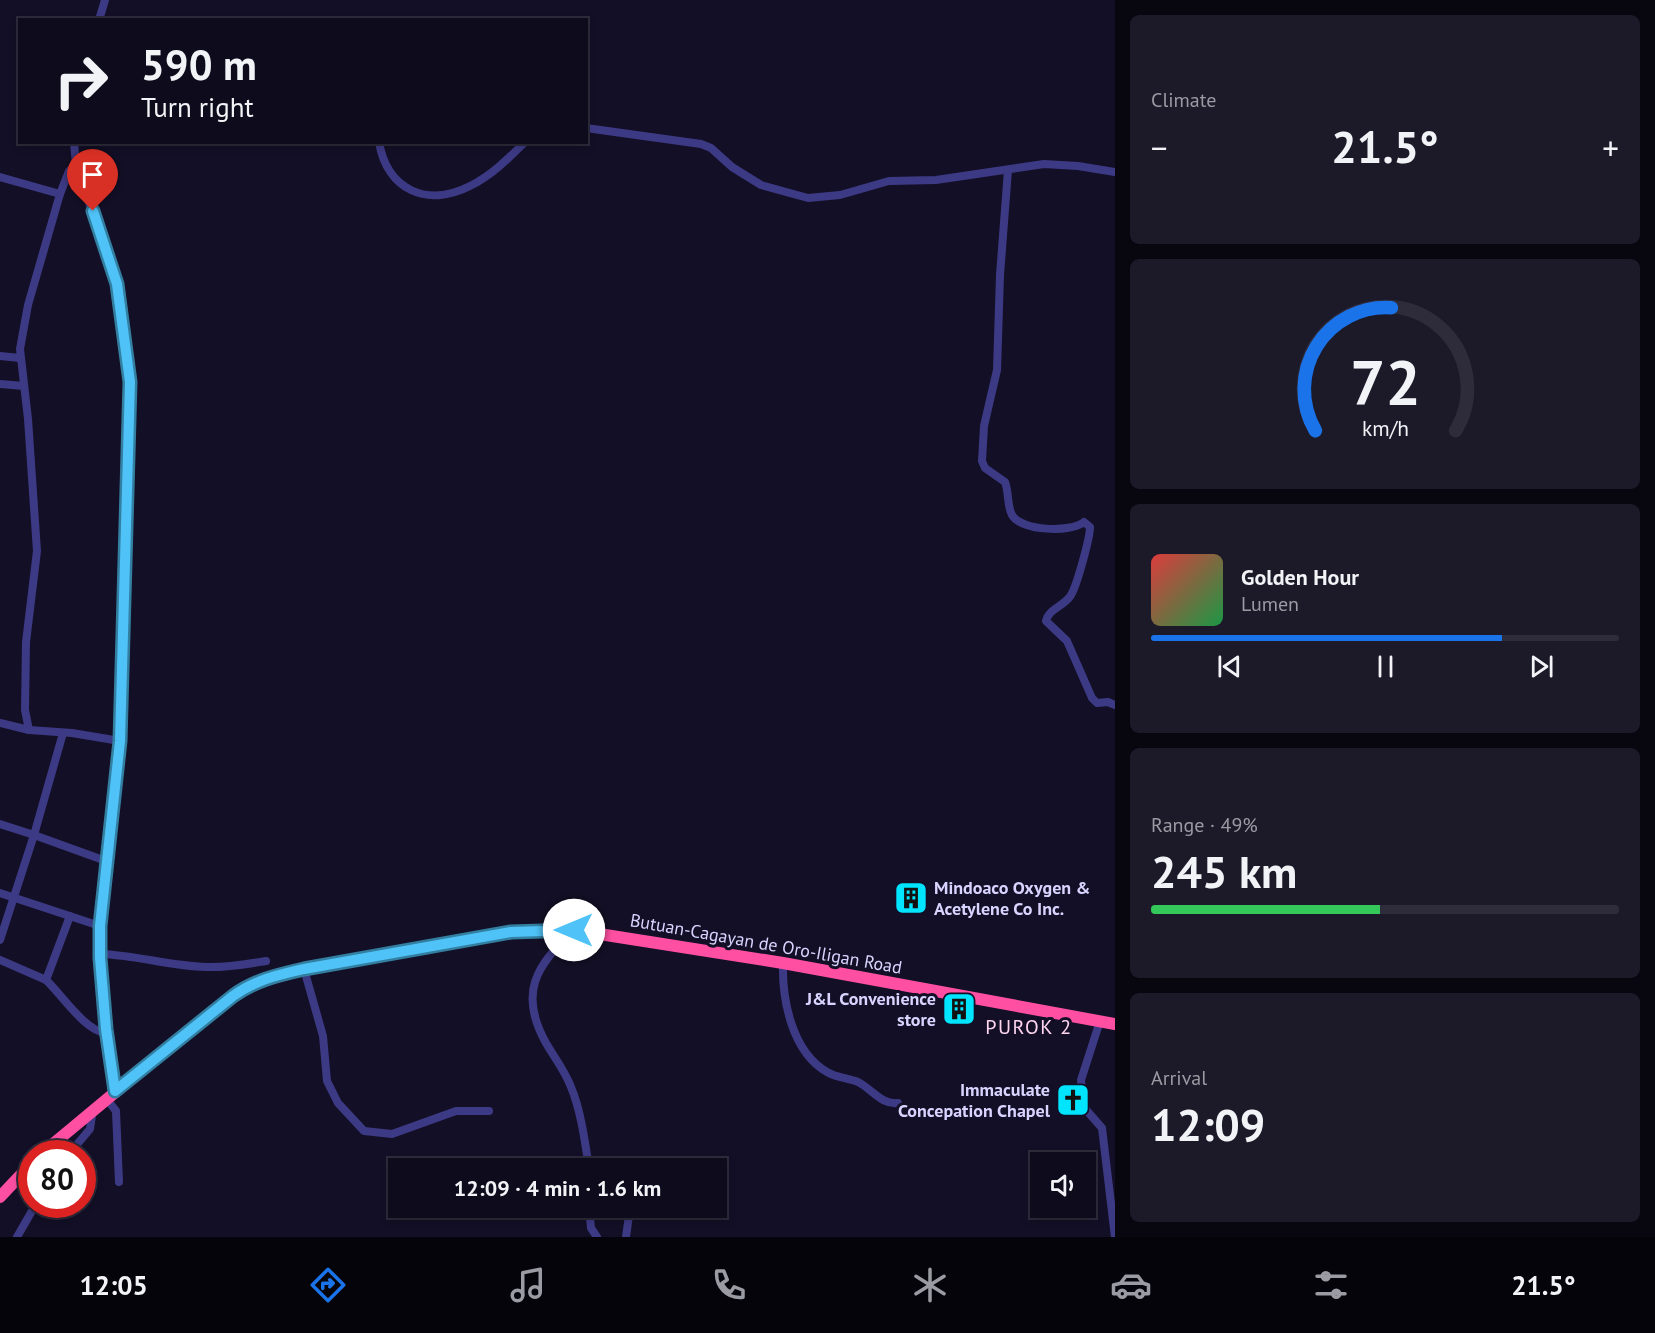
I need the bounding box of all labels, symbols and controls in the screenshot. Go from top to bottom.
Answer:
text: 590 m [141,37,257,92]
icon: right [42,42,120,120]
text: Climate [1151,87,1217,113]
text: Turn right [141,90,254,124]
text: 21.5° [1331,117,1439,175]
text: − [1151,126,1168,169]
text: + [1602,126,1619,169]
pin [67,149,118,211]
icon: arrive [76,158,109,191]
text: 72 [1350,341,1420,422]
text: km/h [1361,415,1408,443]
text: Golden Hour [1241,563,1359,591]
text: Lumen [1241,591,1299,617]
icon: previous [1213,650,1246,683]
icon: pause [1369,650,1402,683]
icon: next [1525,650,1558,683]
text: Range · 49% [1151,812,1258,838]
text: 245 km [1151,842,1297,900]
place label: Mindoaco Oxygen & Acetylene Co Inc. [934,876,1090,920]
building icon: Mindoaco Oxygen & Acetylene Co Inc. [893,880,929,916]
position arrow [542,898,606,962]
street label: Butuan-Cagayan de Oro-Iligan Road [628,908,904,979]
place label: J&L Convenience store [805,987,936,1031]
building icon: J&L Convenience store [941,991,977,1027]
district label: PUROK 2 [985,1014,1073,1040]
text: Arrival [1151,1065,1207,1091]
place label: Immaculate Concepation Chapel [898,1078,1051,1122]
church icon: Immaculate Concepation Chapel [1055,1082,1091,1118]
text: 12:09 [1151,1095,1265,1153]
speed limit sign: 80 [18,1140,96,1218]
map controls [1030,1152,1096,1218]
button: sound [1030,1152,1096,1218]
text: 12:09 · 4 min · 1.6 km [454,1174,661,1202]
icon: directions [307,1264,349,1306]
icon: music [507,1264,549,1306]
icon: phone [708,1264,750,1306]
icon: climate [909,1264,951,1306]
icon: car [1110,1264,1152,1306]
icon: filters [1310,1264,1352,1306]
text: 12:05 [79,1268,148,1302]
text: 21.5° [1511,1268,1576,1302]

